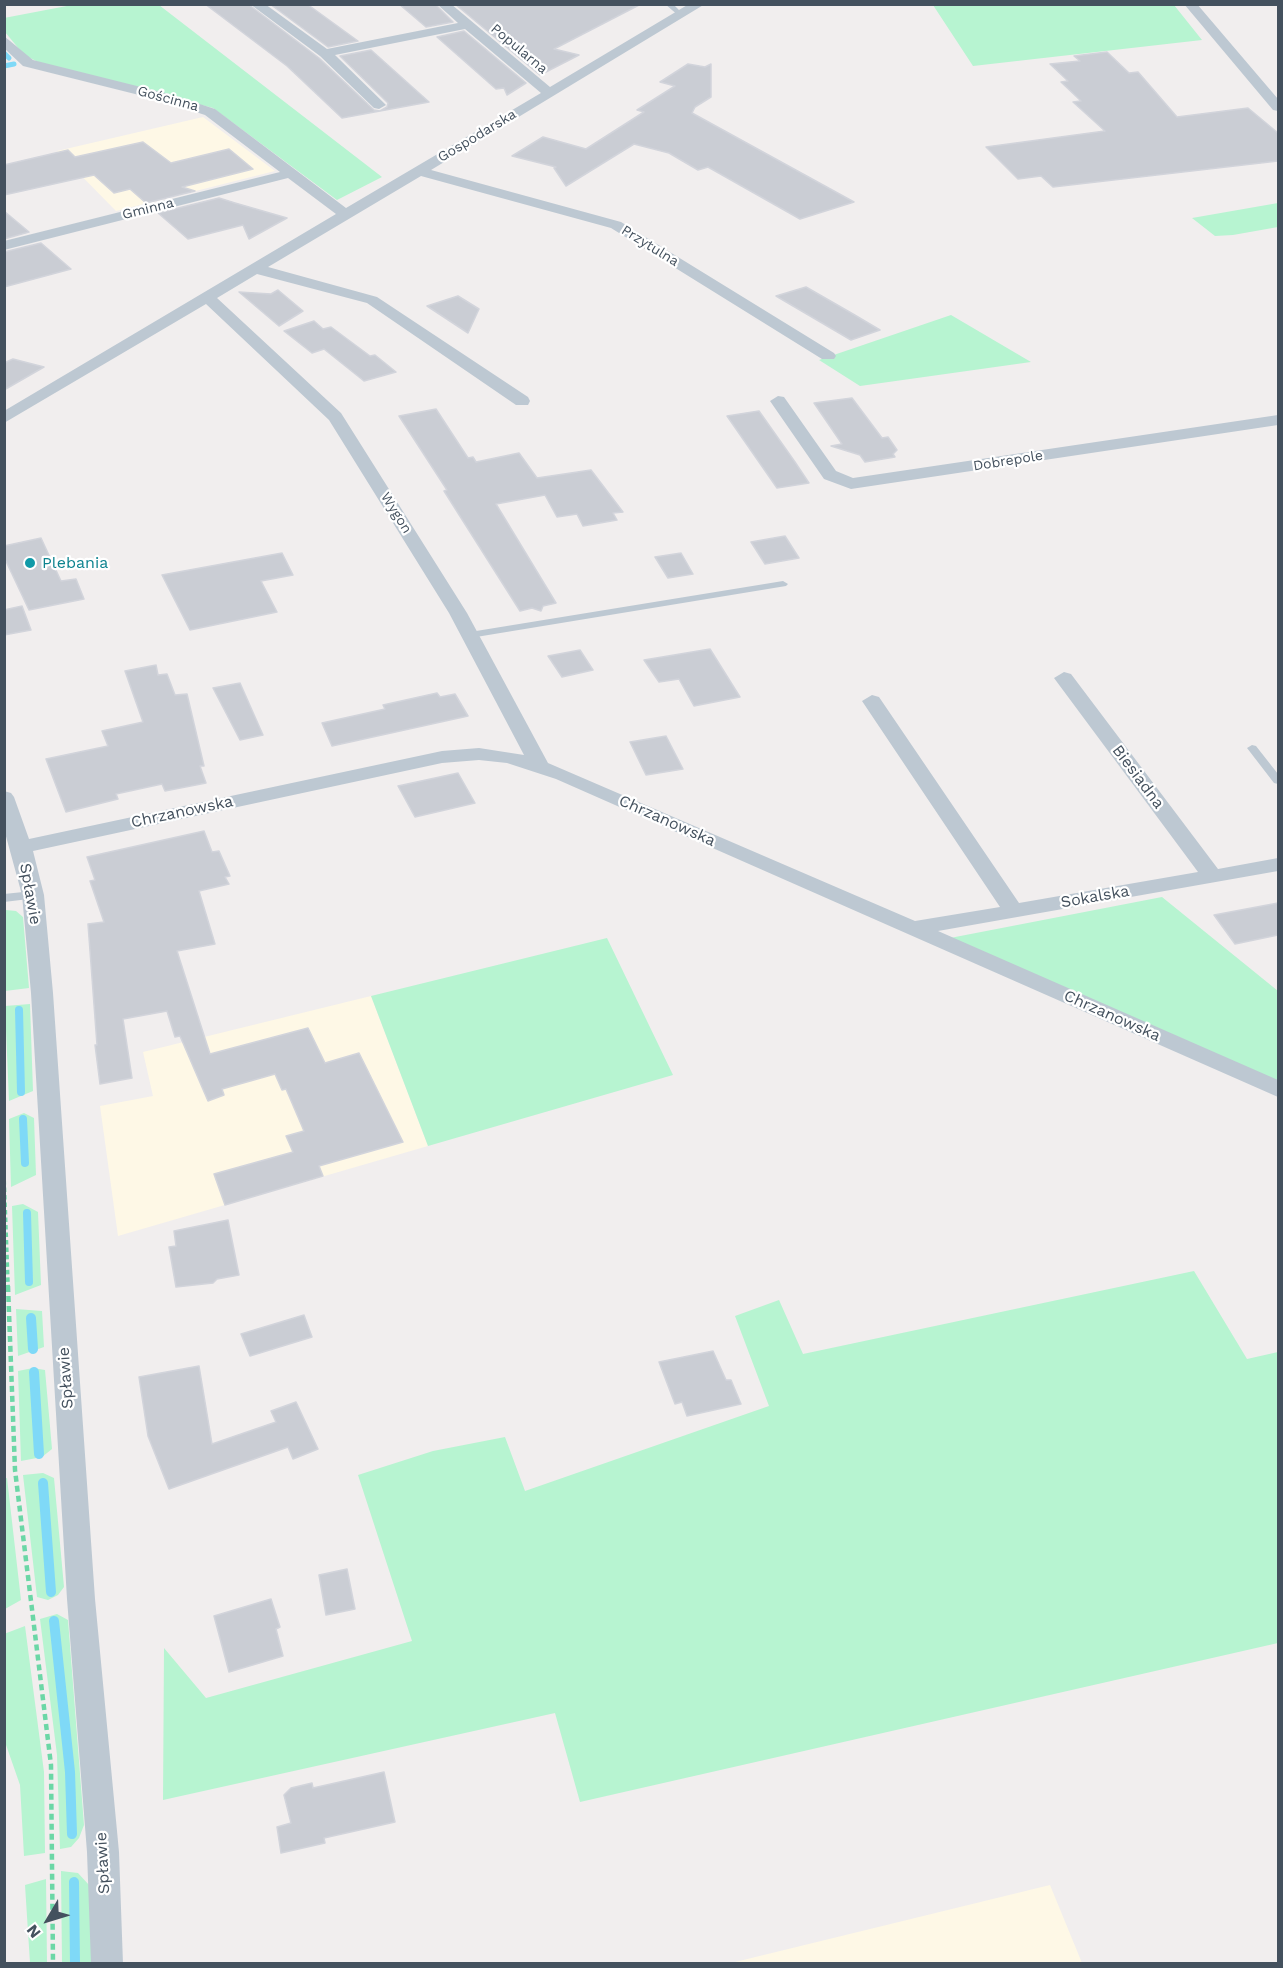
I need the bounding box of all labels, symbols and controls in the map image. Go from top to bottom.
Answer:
street label: Popularna [487,20,551,78]
street label: Gościnna [136,83,200,115]
street label: Gospodarska [435,106,519,166]
street label: Gminna [121,195,175,223]
street label: Przytulna [618,222,682,270]
street label: Dobrepole [972,447,1044,475]
street label: Wygon [377,489,415,537]
place label: Plebania [42,553,108,573]
marker: Plebania [23,556,37,570]
street label: Biesiadna [1108,741,1168,813]
street label: Chrzanowska [616,791,718,851]
street label: Chrzanowska [129,792,235,832]
street label: Spławie [15,862,45,926]
street label: Sokalska [1059,882,1131,912]
street label: Chrzanowska [1061,986,1163,1046]
street label: Spławie [54,1346,78,1410]
street label: Spławie [92,1832,114,1894]
north arrow [18,1890,78,1950]
text: N [22,1921,45,1942]

